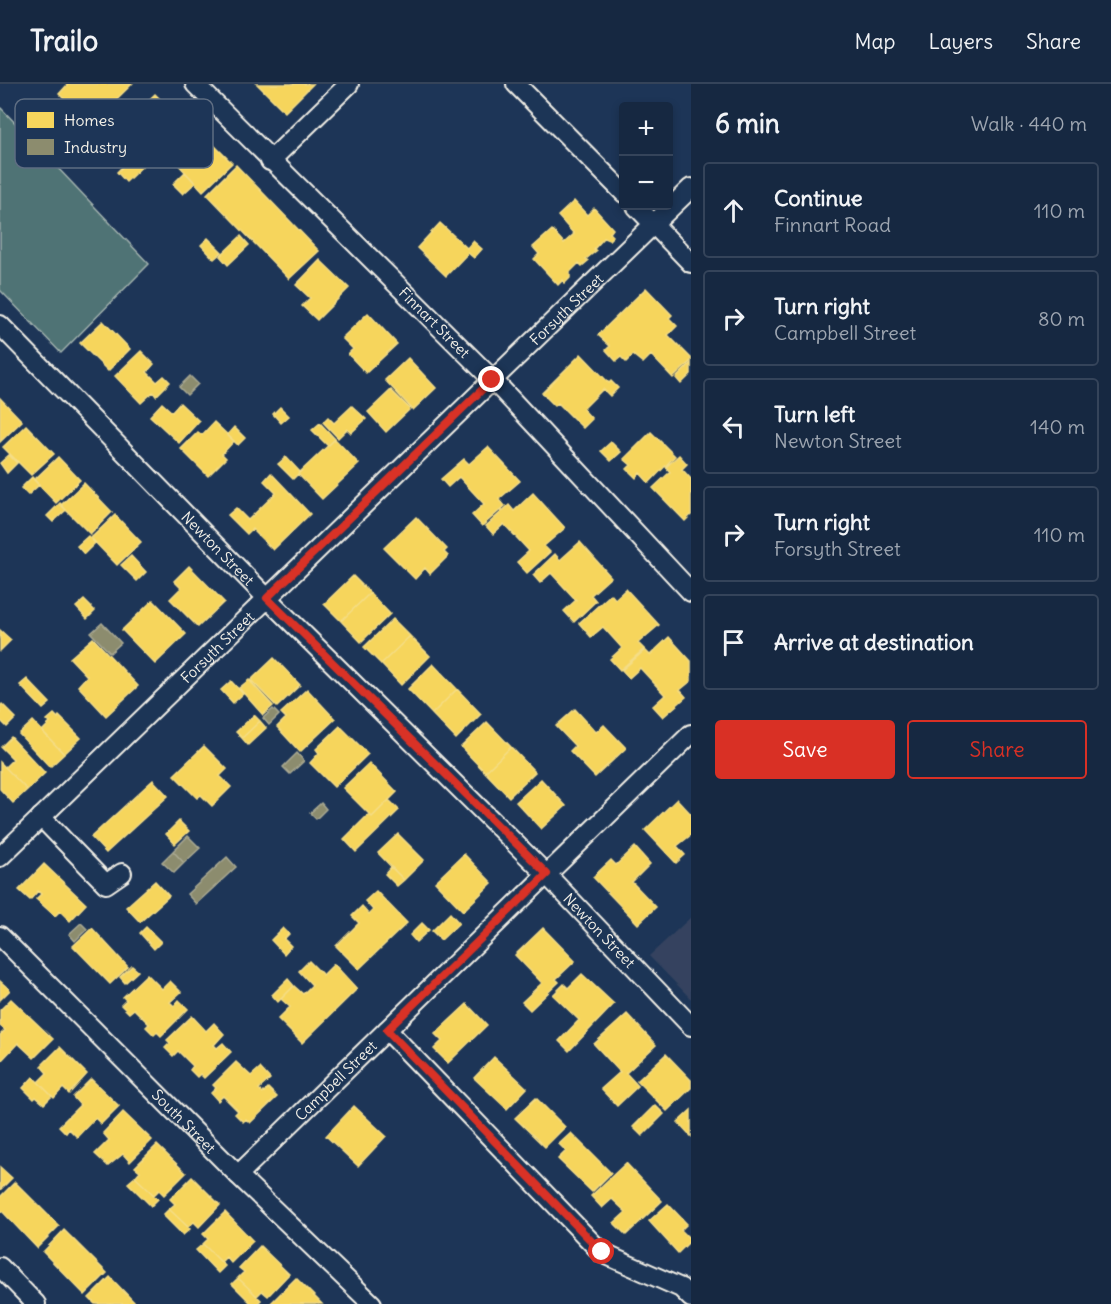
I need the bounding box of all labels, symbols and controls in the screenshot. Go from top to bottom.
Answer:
text: Trailo [30,23,98,59]
text: Map [855,28,895,55]
text: Layers [928,28,993,55]
text: Share [1026,28,1081,55]
legend [15,99,213,168]
map controls [619,102,673,210]
button: + [619,102,673,156]
text: 6 min [715,107,780,140]
text: Homes [64,110,114,130]
text: Walk · 440 m [971,111,1087,136]
text: Industry [64,137,127,157]
button: − [619,156,673,210]
text: Continue [774,184,863,212]
icon: ahead [717,194,750,227]
text: 110 m [1034,198,1085,223]
text: Finnart Road [774,212,891,237]
street label: Forsyth Street [525,269,607,349]
street label: Finnart Street [395,283,474,362]
text: Turn right [774,292,870,320]
icon: right [717,302,750,335]
text: 80 m [1038,306,1085,331]
text: Campbell Street [774,320,916,345]
route end [478,366,504,392]
text: Turn left [774,400,855,428]
icon: left [717,410,750,443]
text: 140 m [1030,414,1085,439]
text: Newton Street [774,428,902,453]
street label: Newton Street [178,507,259,589]
text: Turn right [774,508,870,536]
icon: right [717,518,750,551]
text: 110 m [1034,522,1085,547]
text: Forsyth Street [774,536,901,561]
street label: Forsyth Street [176,607,258,687]
icon: arrive [717,626,750,659]
text: Arrive at destination [774,628,974,656]
button: Save [715,720,895,779]
button: Share [907,720,1087,779]
street label: Newton Street [560,889,640,971]
street label: Campbell Street [291,1036,380,1124]
street label: South Street [148,1085,220,1157]
route start [588,1238,614,1264]

